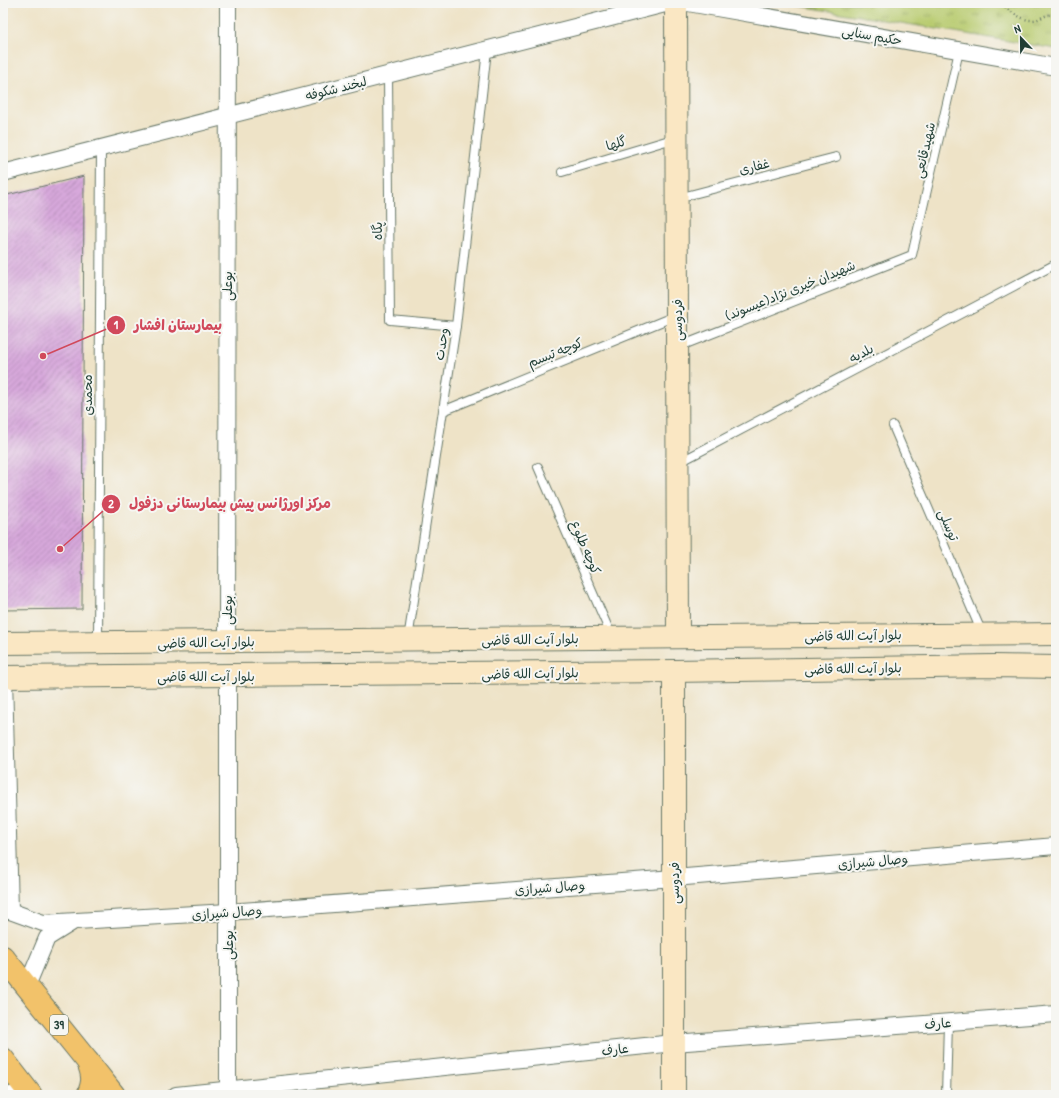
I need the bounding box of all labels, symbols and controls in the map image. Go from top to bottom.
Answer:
north arrow [1001,18,1041,58]
street label: حکیم سنایی [840,21,904,51]
text: N [1012,21,1023,36]
street label: لبخند شکوفه [303,72,369,104]
street label: شهیدقانعی [909,120,940,180]
street label: گلها [603,131,629,155]
street label: غفاری [737,154,771,178]
street label: پگاه [368,222,386,240]
street label: شهیدان خیری نژاد(عیسوند) [722,256,858,324]
street label: بوعلی [218,271,237,301]
street label: فردوسی [668,299,687,341]
callout: بیمارستان افشار [106,312,230,338]
text: بیمارستان افشار [132,315,222,334]
text: 1 [114,316,119,333]
street label: وحدت [430,326,452,362]
street label: کوچه تبسم [525,333,586,373]
street label: بلدیه [846,339,876,367]
street label: محمدی [78,374,96,416]
callout: مرکز اورژانس پیش بیمارستانی دزفول [101,491,338,517]
text: مرکز اورژانس پیش بیمارستانی دزفول [129,493,331,512]
text: 2 [108,495,114,512]
street label: توسلی [933,506,964,544]
street label: کوچه طلوع [566,517,606,578]
street label: بوعلی [218,595,237,625]
street label: بلوار آیت‌ الله قاضی [804,625,902,646]
street label: بلوار آیت‌ الله قاضی [481,629,579,650]
street label: بلوار آیت‌ الله قاضی [157,632,255,653]
street label: بلوار آیت ‌الله قاضی [804,658,902,679]
street label: بلوار آیت ‌الله قاضی [481,663,579,684]
street label: بلوار آیت ‌الله قاضی [157,667,255,686]
street label: وصال شیرازی [837,849,909,873]
street label: فردوسی [665,862,684,904]
street label: وصال شیرازی [514,876,586,898]
street label: وصال شیرازی [191,901,263,923]
street label: بوعلی [219,930,238,960]
street label: عارف [924,1013,952,1033]
road number: 39 [50,1015,68,1035]
street label: عارف [601,1039,629,1059]

